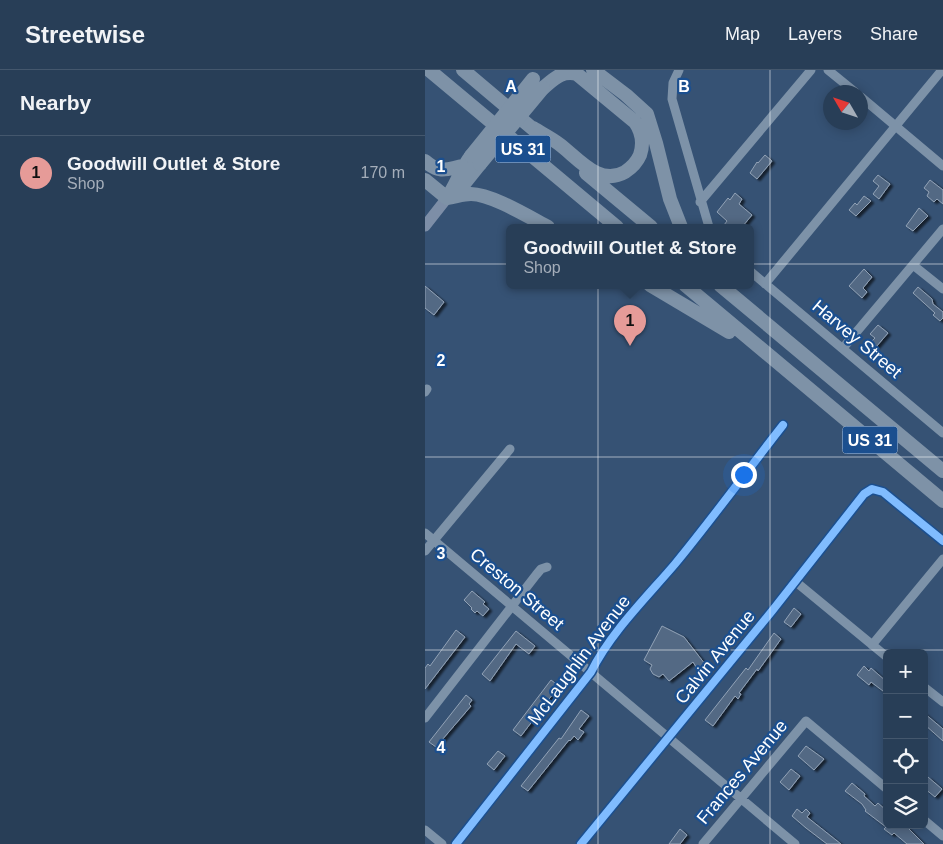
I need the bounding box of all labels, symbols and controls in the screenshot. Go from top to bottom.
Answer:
text: Streetwise [25,21,145,48]
text: Map [725,24,760,44]
text: Layers [788,24,842,44]
text: Share [870,24,918,44]
text: A [505,78,517,95]
text: B [678,78,690,95]
north arrow [823,85,868,130]
text: Nearby [20,91,91,114]
road number: US 31 [495,136,551,162]
text: Goodwill Outlet & Store [67,153,280,174]
text: 1 [437,158,446,175]
text: 1 [32,164,40,181]
text: 170 m [361,164,405,181]
text: Shop [67,175,104,192]
popup [506,224,754,289]
text: Goodwill Outlet & Store [523,237,737,258]
text: Shop [523,259,561,276]
street label: Harvey Street [808,296,906,382]
pin: 1 [614,305,646,346]
text: 2 [437,352,446,369]
road number: US 31 [843,426,897,454]
your location [731,462,757,488]
street label: Creston Street [466,544,568,634]
text: 3 [437,545,446,562]
street label: McLaughlin Avenue [524,591,634,729]
street label: Calvin Avenue [671,606,759,708]
map controls [883,649,928,829]
button: + [883,649,928,694]
button: − [883,694,928,739]
street label: Frances Avenue [693,716,791,828]
text: 4 [437,739,446,756]
button: locate [883,739,928,784]
button: layers [883,784,928,829]

